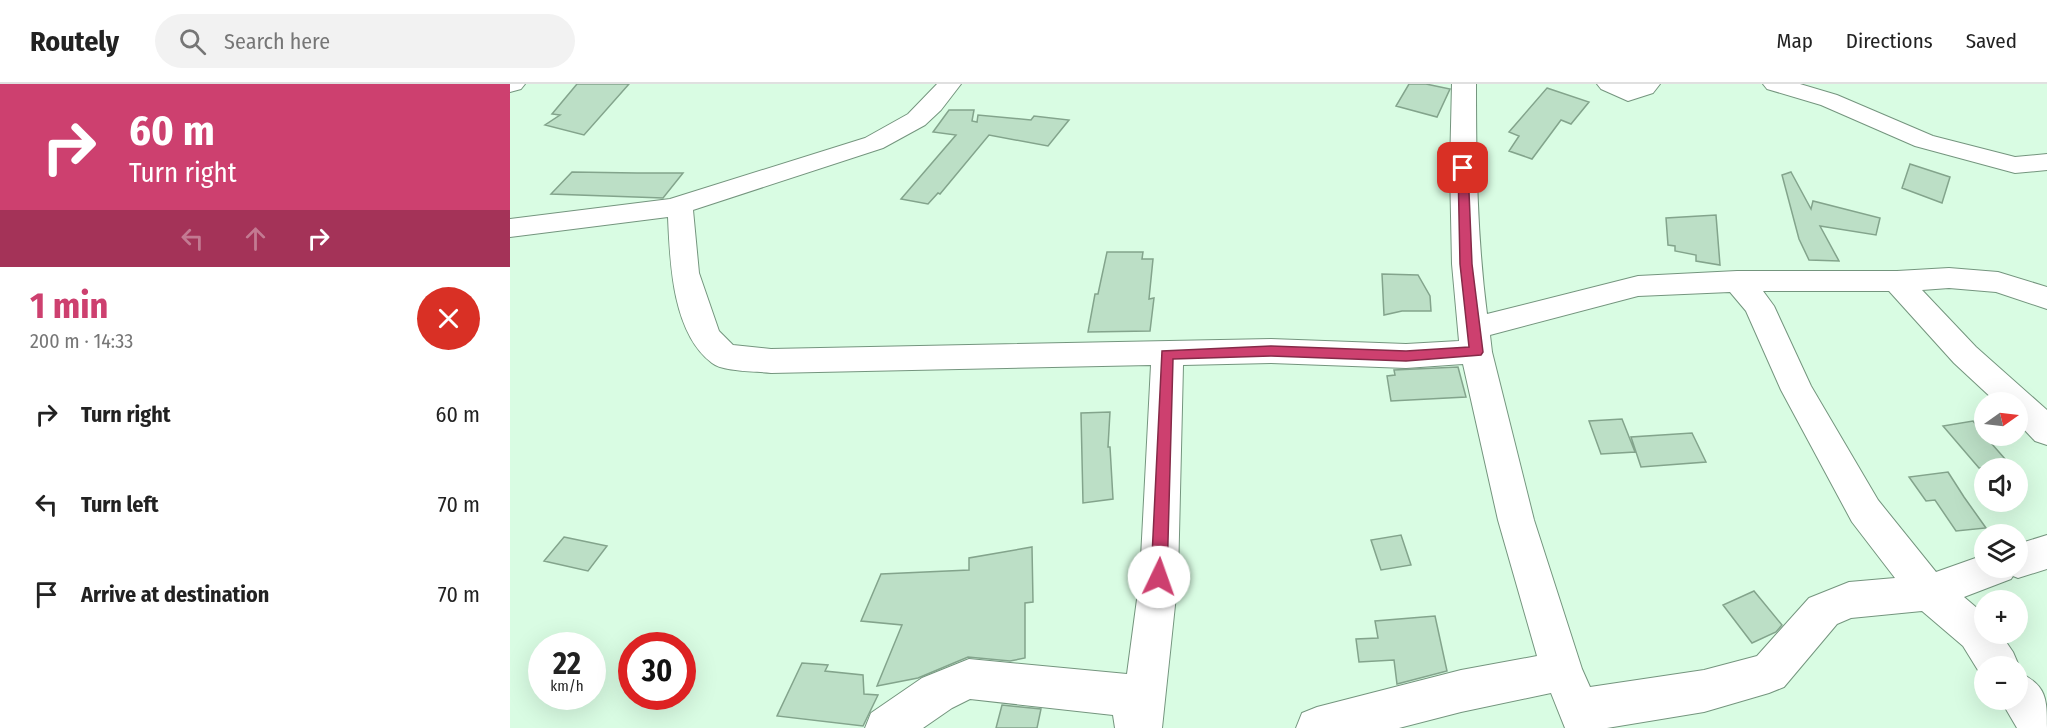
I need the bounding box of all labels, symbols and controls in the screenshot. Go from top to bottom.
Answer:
search box [155,14,575,68]
text: Routely [30,25,119,58]
icon: search [176,25,209,58]
text: Search here [224,28,330,55]
text: Map [1776,28,1813,54]
text: Directions [1846,28,1933,54]
text: Saved [1966,28,2017,54]
text: 60 m [129,106,215,156]
icon: right [30,108,108,186]
pin [1437,142,1488,193]
icon: arrive [1446,151,1479,184]
text: Turn right [129,157,237,189]
icon: left [176,222,209,255]
icon: ahead [239,222,272,255]
icon: right [302,222,335,255]
text: 1 min [30,284,108,328]
button: close [417,287,480,350]
text: 200 m · 14:33 [30,329,133,353]
north arrow [1974,392,2028,446]
map controls [1974,392,2028,710]
icon: right [30,398,63,431]
text: Turn right [81,401,170,428]
text: 60 m [436,401,480,428]
button: sound [1974,458,2028,512]
icon: left [30,488,63,521]
text: Turn left [81,491,159,518]
text: 70 m [438,491,480,518]
button: layers [1974,524,2028,578]
position arrow [1127,545,1191,609]
icon: arrive [30,578,63,611]
text: Arrive at destination [81,581,269,608]
text: 70 m [438,581,480,608]
button: + [1974,590,2028,644]
speed limit sign: 30 [618,632,696,710]
text: 22 [553,646,581,682]
button: − [1974,656,2028,710]
text: km/h [550,677,584,695]

